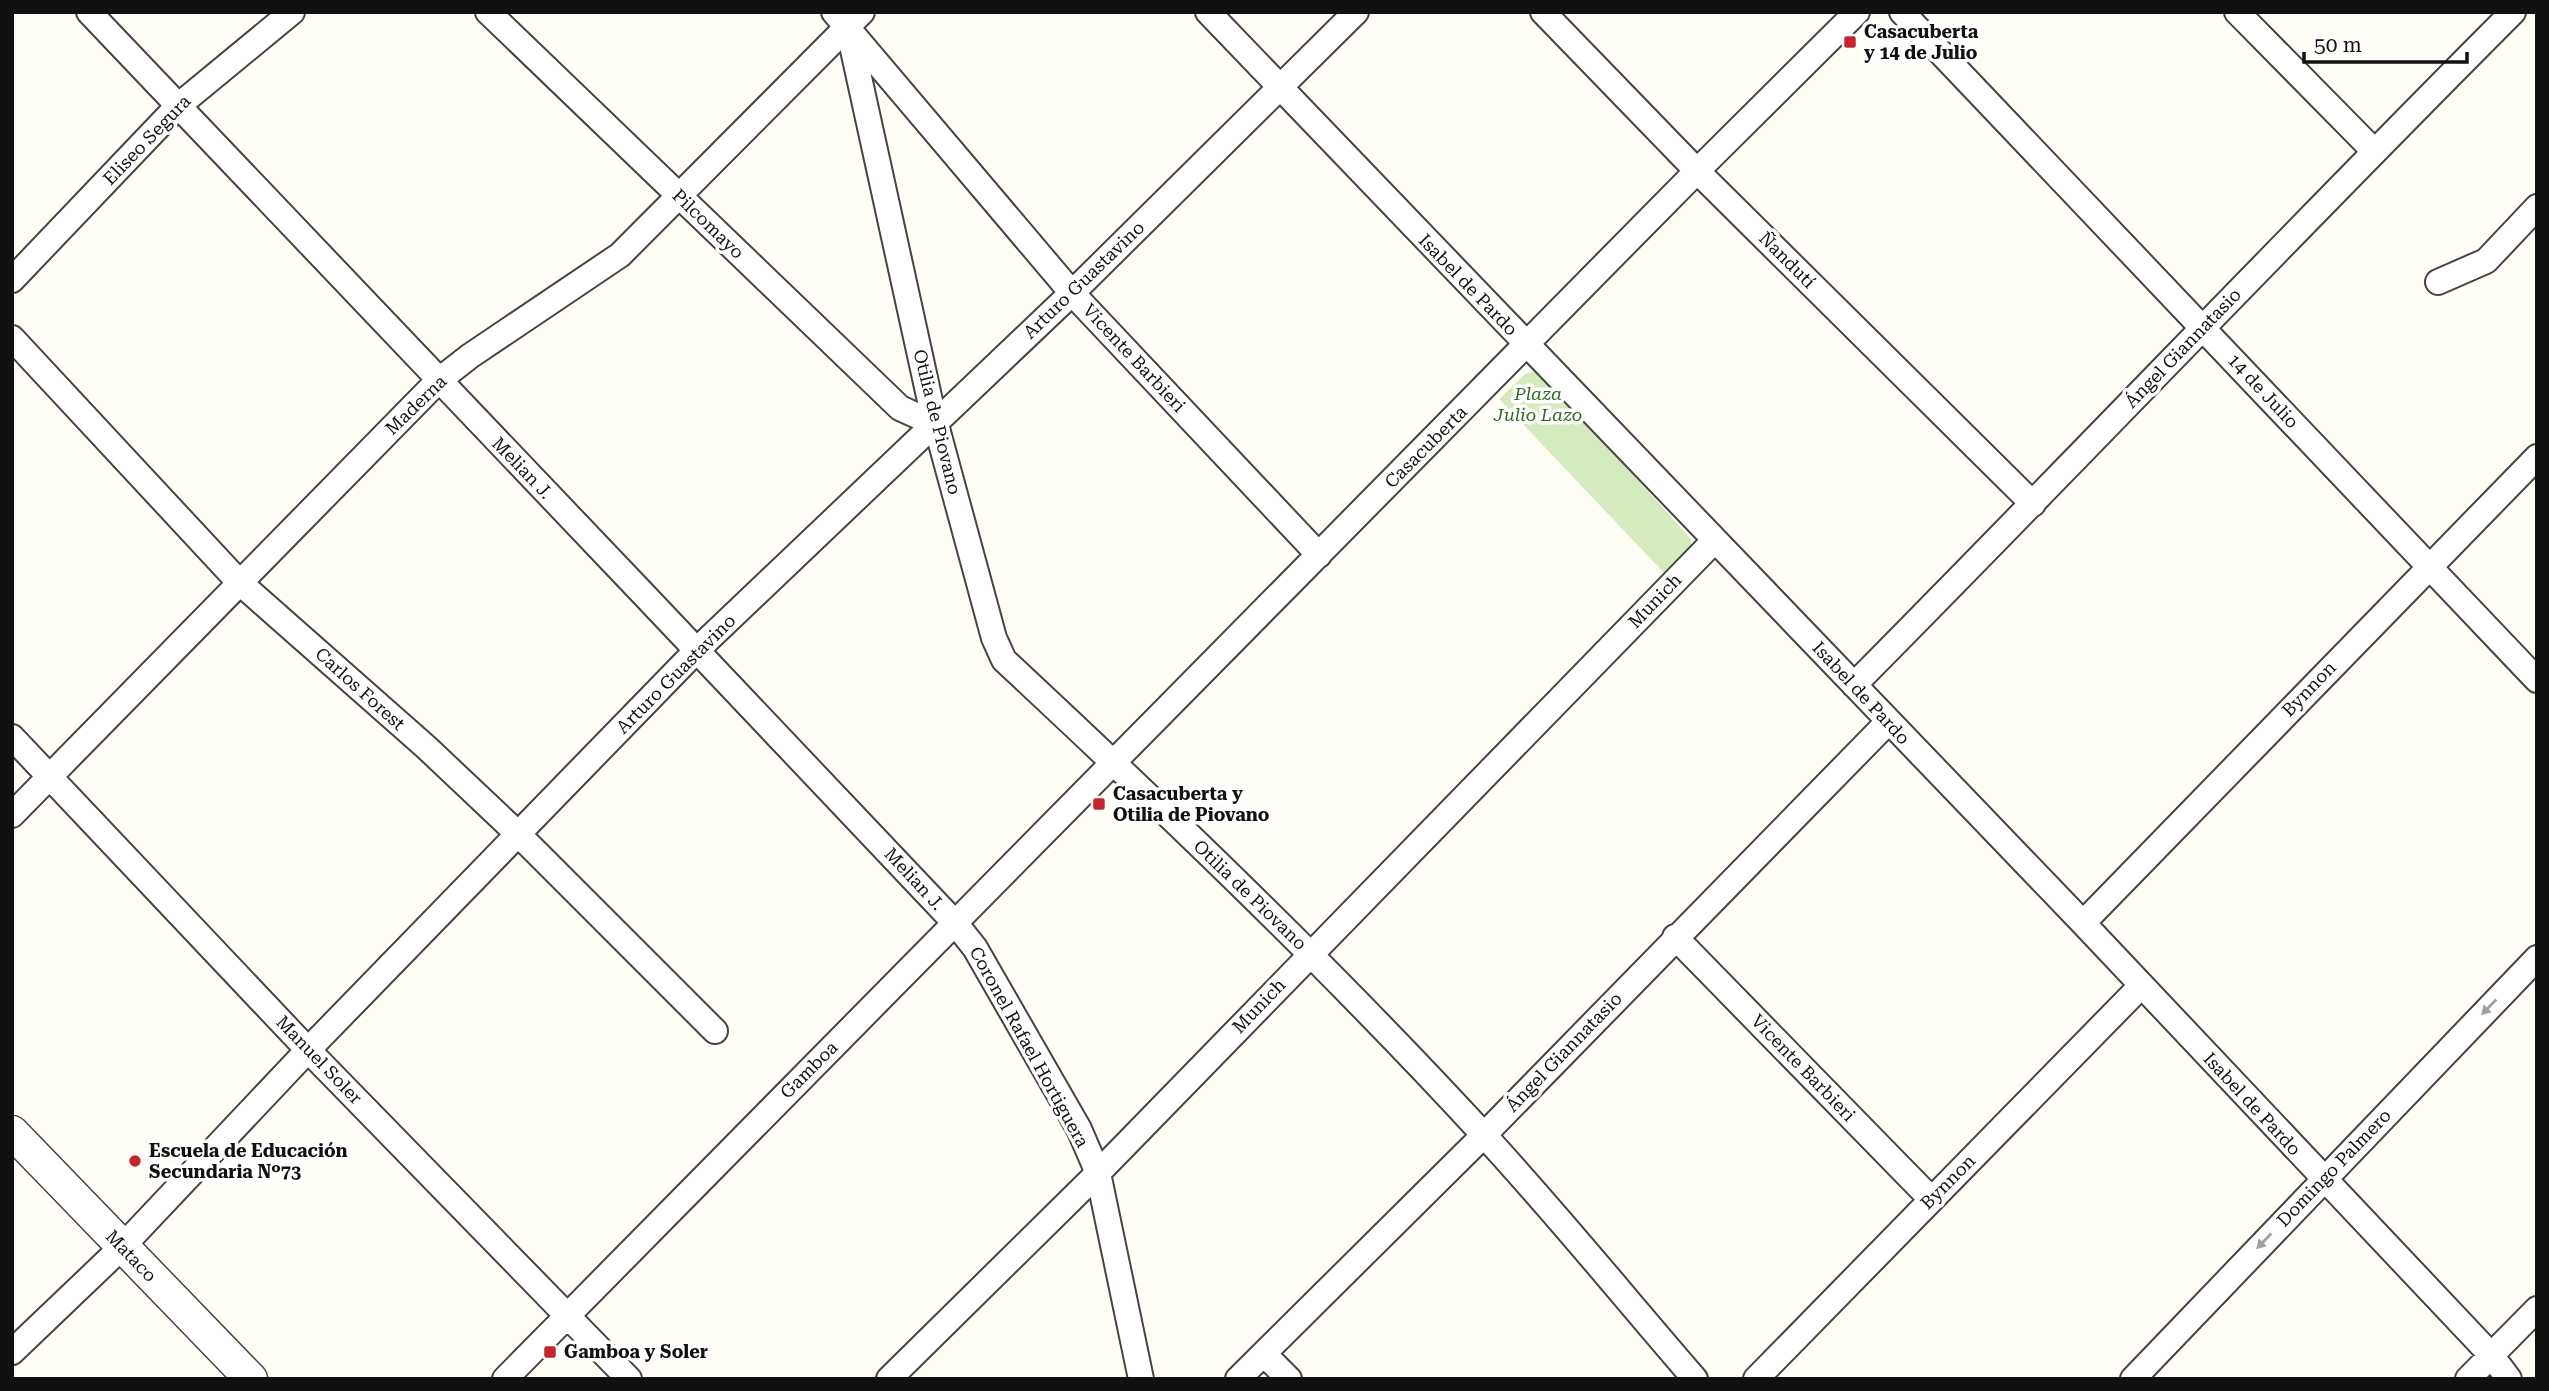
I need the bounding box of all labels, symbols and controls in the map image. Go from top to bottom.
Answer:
place label: Casacuberta y 14 de Julio [1864,21,1979,63]
scale bar [2304,21,2467,65]
text: 50 m [2314,33,2362,57]
marker: Casacuberta y 14 de Julio [1842,34,1858,50]
street label: Eliseo Segura [99,90,195,189]
street label: Pilcomayo [668,184,748,263]
street label: Arturo Guastavino [1019,217,1148,343]
street label: Ñandutí [1755,227,1820,292]
street label: Isabel de Pardo [1415,230,1522,340]
street label: Ángel Giannatasio [2120,284,2245,412]
street label: Vicente Barbieri [1079,299,1190,416]
street label: Otilia de Piovano [909,347,966,497]
street label: 14 de Julio [2224,349,2303,432]
street label: Maderna [381,370,451,439]
park label: Plaza Julio Lazo [1493,383,1582,425]
street label: Casacuberta [1380,401,1471,492]
street label: Melian J. [488,433,557,503]
street label: Munich [1624,569,1686,632]
street label: Arturo Guastavino [612,610,740,738]
street label: Isabel de Pardo [1808,637,1914,748]
street label: Carlos Forest [311,643,410,734]
street label: Bynnon [2277,656,2340,721]
place label: Casacuberta y Otilia de Piovano [1113,783,1270,825]
marker: Casacuberta y Otilia de Piovano [1091,796,1107,812]
street label: Otilia de Piovano [1189,835,1311,954]
street label: Melian J. [880,843,948,914]
street label: Coronel Rafael Hortiguera [965,943,1094,1151]
street label: Munich [1228,974,1290,1037]
street label: Ángel Giannatasio [1501,988,1626,1116]
one-way arrow [2481,998,2498,1015]
street label: Vicente Barbieri [1747,1010,1860,1126]
street label: Manuel Soler [272,1011,367,1108]
street label: Gamboa [776,1036,842,1103]
street label: Isabel de Pardo [2199,1048,2305,1159]
street label: Domingo Palmero [2272,1105,2395,1231]
place label: Escuela de Educación Secundaria Nº73 [149,1140,348,1182]
street label: Bynnon [1916,1150,1980,1213]
marker: Escuela de Educación Secundaria Nº73 [127,1153,143,1169]
street label: Mataco [102,1225,161,1286]
one-way arrow [2256,1232,2272,1249]
place label: Gamboa y Soler [564,1341,708,1362]
marker: Gamboa y Soler [542,1344,558,1360]

